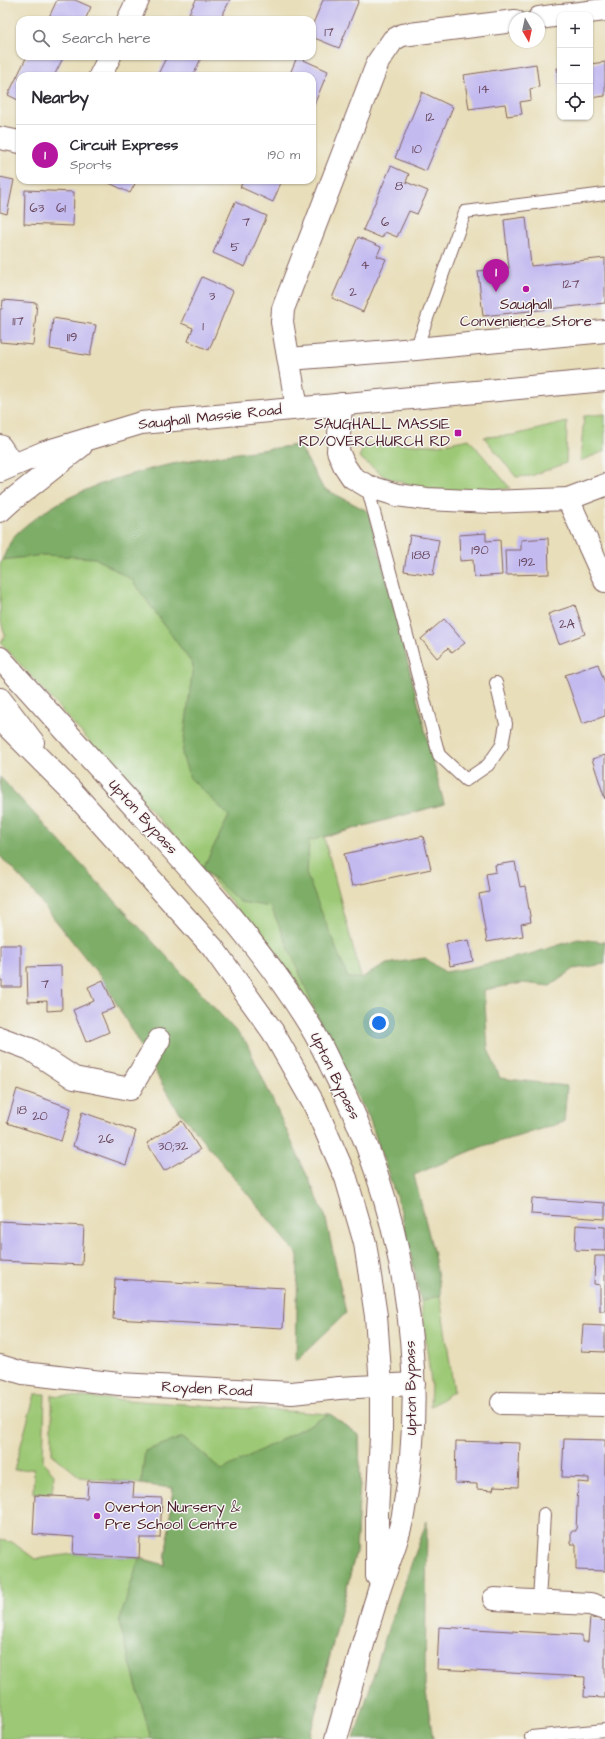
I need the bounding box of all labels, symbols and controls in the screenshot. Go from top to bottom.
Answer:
north arrow [509,12,545,48]
map controls [557,12,593,120]
button: + [557,12,593,48]
search box [16,16,316,60]
house number: 17 [324,23,334,41]
icon: search [30,27,52,49]
text: Search here [62,28,151,49]
button: − [557,48,593,84]
house number: 14 [479,80,489,98]
button: locate [557,84,593,120]
text: Nearby [32,86,89,110]
house number: 12 [425,108,435,126]
text: Circuit Express [70,135,178,156]
house number: 10 [412,140,422,158]
text: 1 [44,146,46,164]
text: 190 m [267,146,300,164]
text: Sports [70,156,112,174]
house number: 8 [395,177,404,195]
house number: 63 [30,199,45,217]
house number: 61 [56,199,66,217]
house number: 7 [242,213,250,231]
house number: 6 [381,213,389,231]
house number: 5 [230,238,240,256]
house number: 4 [361,256,370,274]
pin: 1 [483,259,509,292]
house number: 127 [562,275,580,293]
house number: 2 [349,283,357,301]
marker: Saughall Convenience Store [521,284,531,294]
house number: 3 [209,287,216,305]
place label: Saughall Convenience Store [460,294,592,332]
house number: 117 [12,312,24,330]
house number: 1 [202,317,204,335]
house number: 119 [67,328,77,346]
street label: Saughall Massie Road [137,399,283,436]
place label: SAUGHALL MASSIE RD/OVERCHURCH RD [299,414,450,452]
marker: SAUGHALL MASSIE RD/OVERCHURCH RD [453,428,463,438]
house number: 190 [471,541,489,559]
house number: 188 [412,546,431,564]
house number: 192 [519,553,536,571]
house number: 2A [559,615,576,633]
street label: Upton Bypass [103,775,183,860]
house number: 7 [41,975,49,993]
your location [369,1013,389,1033]
street label: Upton Bypass [304,1029,365,1124]
house number: 18 [17,1101,28,1119]
house number: 20 [32,1107,48,1125]
house number: 26 [98,1130,114,1148]
house number: 30;32 [158,1137,189,1155]
street label: Upton Bypass [400,1340,423,1436]
street label: Royden Road [161,1376,253,1403]
place label: Overton Nursery & Pre School Centre [105,1497,241,1535]
marker: Overton Nursery & Pre School Centre [92,1511,102,1521]

